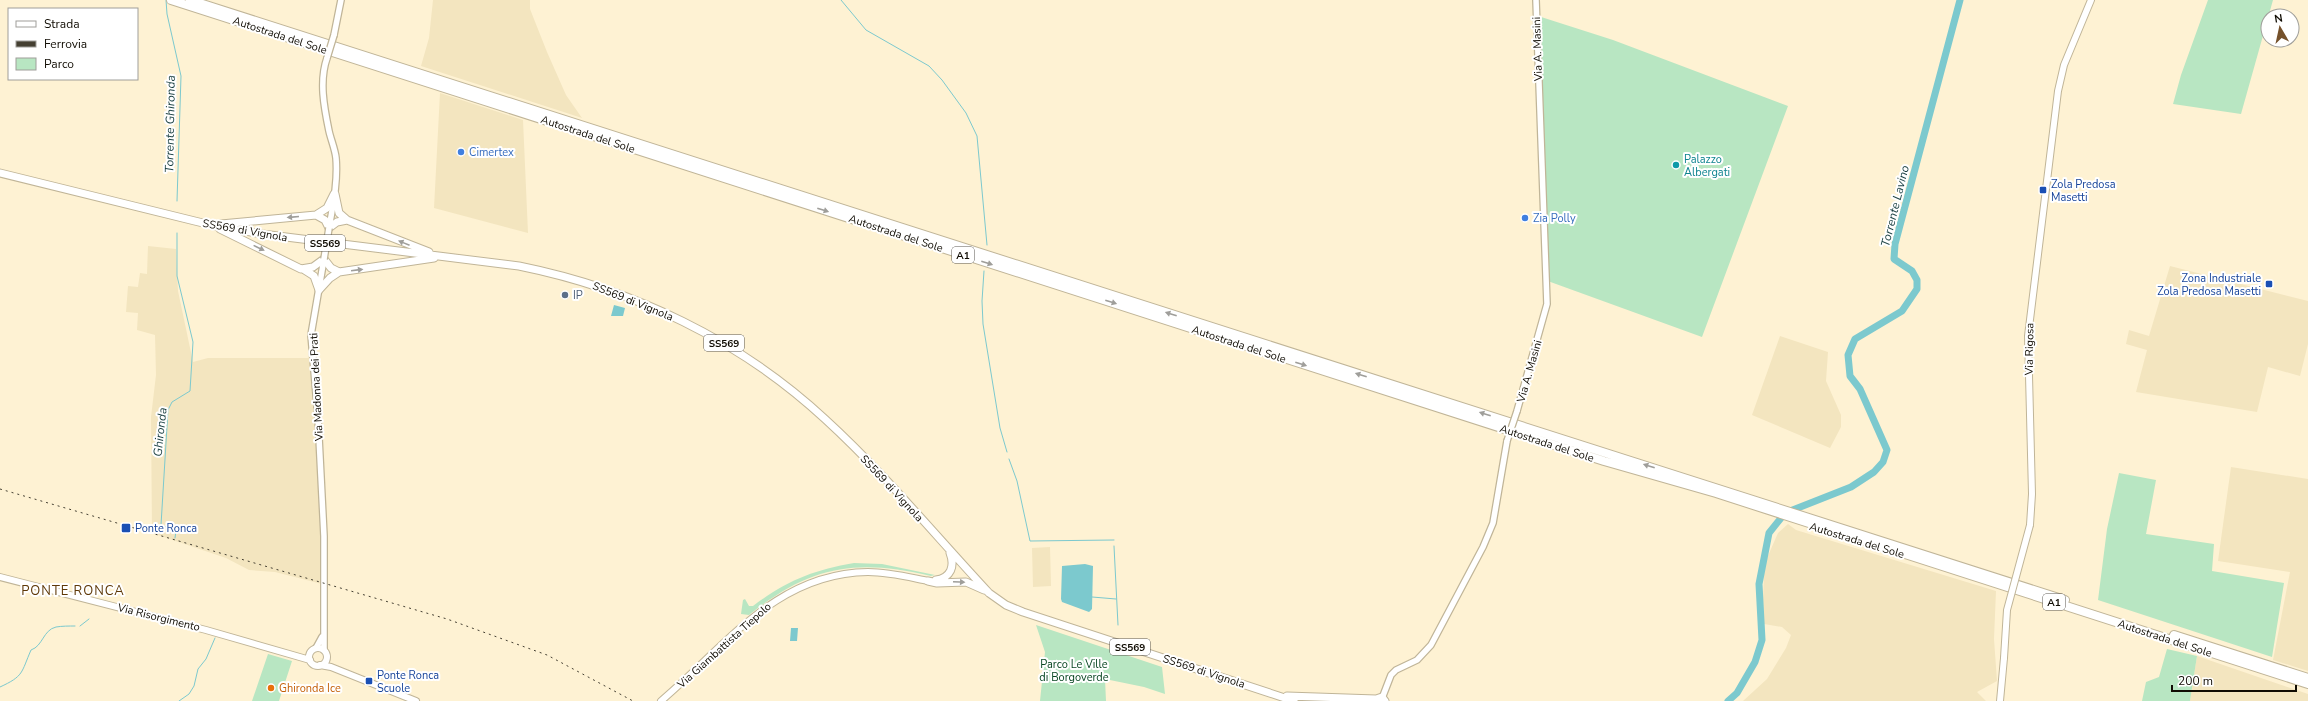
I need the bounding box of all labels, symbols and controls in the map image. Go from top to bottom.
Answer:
legend [8,8,138,80]
north arrow [2260,8,2300,48]
text: N [2273,11,2284,27]
street label: Autostrada del Sole [231,13,329,58]
text: Strada [44,16,80,32]
street label: Via A. Masini [1529,17,1546,82]
text: Ferrovia [44,36,87,52]
text: Parco [44,56,74,72]
water label: Torrente Ghironda [161,75,179,173]
street label: Autostrada del Sole [539,112,637,157]
place label: Cimertex [469,145,514,160]
marker: Cimertex [456,147,466,157]
place label: Palazzo Albergati [1684,152,1730,180]
marker: Palazzo Albergati [1671,160,1681,170]
water label: Torrente Lavino [1877,163,1913,248]
place label: Zola Predosa Masetti [2051,177,2116,205]
marker: Zola Predosa Masetti [2038,185,2048,195]
one-way arrow [818,207,830,213]
street label: Autostrada del Sole [847,211,945,256]
place label: Zia Polly [1533,211,1576,226]
marker: Zia Polly [1520,213,1530,223]
one-way arrow [287,214,299,221]
street label: SS569 di Vignola [201,216,289,245]
road number: SS569 [305,235,345,251]
one-way arrow [397,239,409,245]
one-way arrow [253,245,264,251]
road number: A1 [952,247,974,263]
one-way arrow [982,260,994,266]
one-way arrow [351,267,363,273]
place label: Zona Industriale Zola Predosa Masetti [2157,271,2261,299]
street label: SS569 di Vignola [590,278,676,325]
marker: Zona Industriale Zola Predosa Masetti [2264,279,2274,289]
place label: IP [573,288,583,303]
marker: IP [560,290,570,300]
one-way arrow [1105,300,1117,306]
one-way arrow [1165,311,1177,317]
street label: Autostrada del Sole [1190,322,1288,367]
street label: Via Rigosa [2022,323,2037,376]
street label: Via Madonna dei Prati [306,332,327,442]
road number: SS569 [704,335,744,351]
street label: Via A. Masini [1513,338,1546,405]
one-way arrow [1296,361,1308,367]
one-way arrow [1355,371,1367,377]
water label: Ghironda [149,407,171,457]
one-way arrow [1479,411,1491,417]
street label: Autostrada del Sole [1498,421,1596,466]
street label: SS569 di Vignola [857,452,927,525]
one-way arrow [1643,463,1655,469]
street label: Autostrada del Sole [1808,519,1906,562]
place label: Ponte Ronca [135,521,197,536]
marker: Ponte Ronca [120,522,132,534]
one-way arrow [953,579,966,586]
district label: PONTE RONCA [21,582,125,600]
road number: A1 [2043,594,2065,610]
street label: Via Giambattista Tiepolo [673,599,775,692]
street label: Via Risorgimento [115,600,202,635]
street label: Autostrada del Sole [2116,616,2214,661]
road number: SS569 [1110,639,1150,655]
street label: SS569 di Vignola [1161,651,1247,692]
park label: Parco Le Ville di Borgoverde [1039,657,1109,685]
scale bar [2172,667,2296,693]
place label: Ponte Ronca Scuole [377,668,439,696]
text: 200 m [2178,673,2213,689]
marker: Ponte Ronca Scuole [364,676,374,686]
place label: Ghironda Ice [279,681,341,696]
marker: Ghironda Ice [266,683,276,693]

